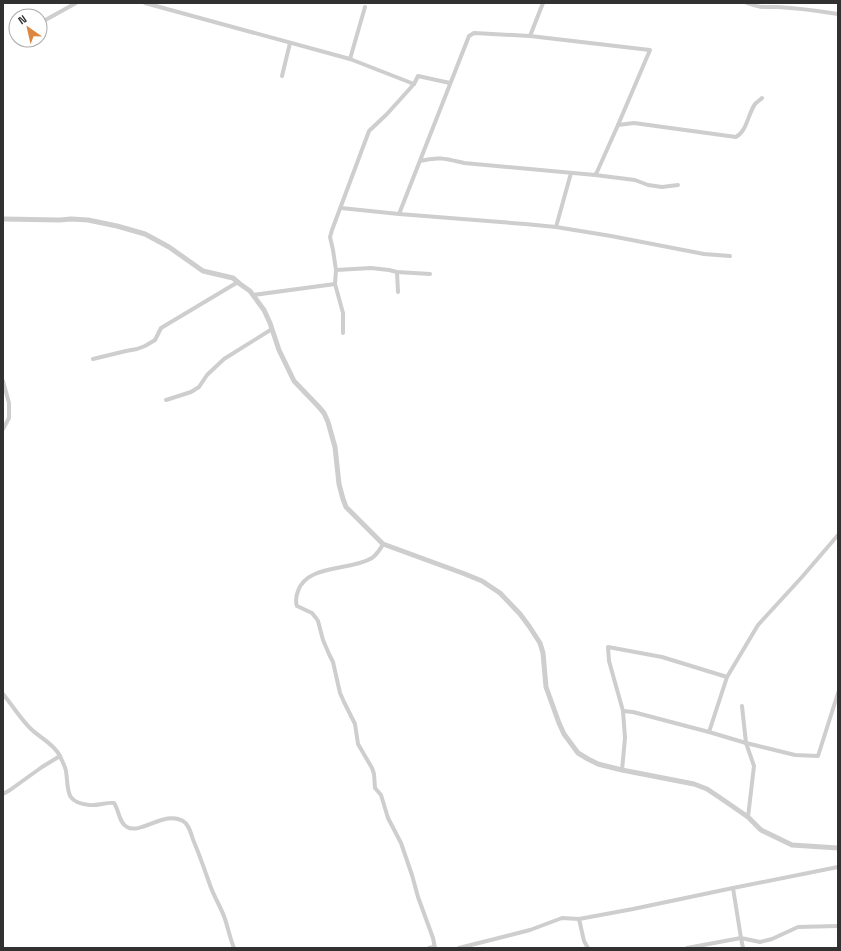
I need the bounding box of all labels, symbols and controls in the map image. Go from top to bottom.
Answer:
north arrow [8,8,48,48]
text: N [15,12,29,28]

